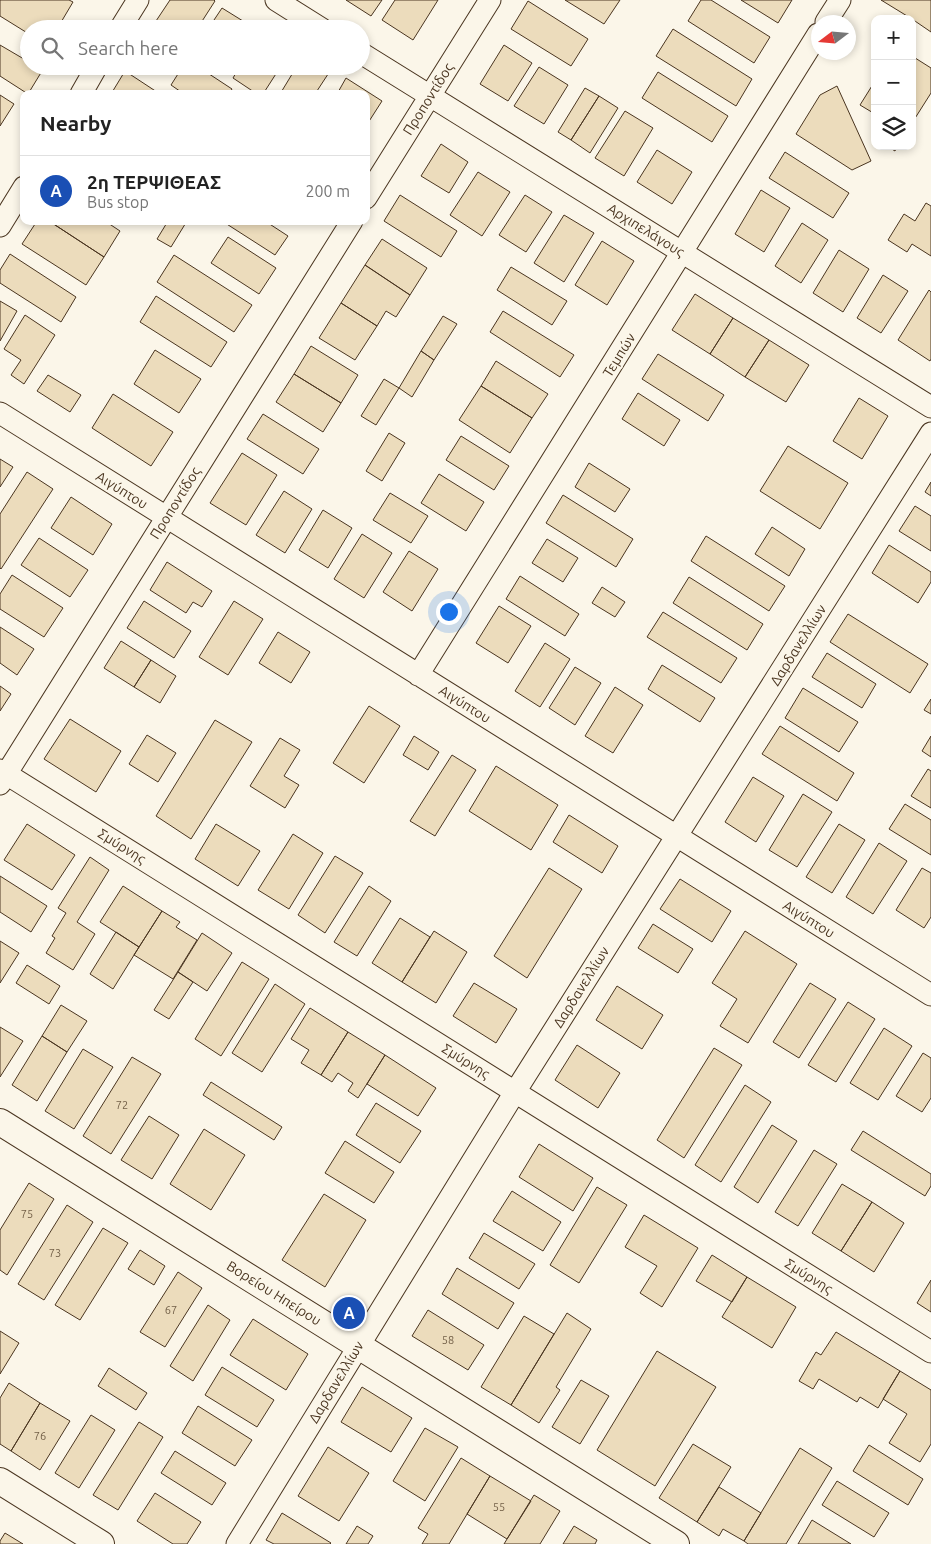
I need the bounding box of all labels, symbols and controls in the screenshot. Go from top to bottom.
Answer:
north arrow [811,15,856,60]
map controls [871,15,916,150]
button: + [871,15,916,60]
search box [20,20,370,75]
icon: search [38,34,66,62]
text: Search here [78,37,178,59]
street label: Προποντίδος [400,60,457,138]
button: − [871,60,916,105]
button: layers [871,105,916,150]
text: Nearby [40,111,111,135]
text: 2η ΤΕΡΨΙΘΕΑΣ [87,171,221,193]
text: A [50,182,62,200]
text: 200 m [305,182,350,200]
text: Bus stop [87,193,149,211]
street label: Αρχιπελάγους [605,200,688,260]
street label: Τεμπών [599,330,639,380]
street label: Προποντίδος [147,464,204,542]
street label: Αιγύπτου [93,468,151,512]
your location [436,599,462,625]
street label: Δαρδανελλίων [767,601,829,688]
street label: Αιγύπτου [436,682,494,726]
street label: Σμύρνης [95,825,149,867]
street label: Αιγύπτου [780,897,838,941]
street label: Δαρδανελλίων [550,943,612,1030]
street label: Σμύρνης [439,1040,493,1082]
house number: 72 [116,1099,128,1111]
house number: 75 [21,1208,33,1220]
house number: 73 [49,1247,61,1259]
street label: Σμύρνης [782,1255,836,1297]
street label: Βορείου Ηπείρου [224,1258,324,1328]
pin: A [333,1294,365,1332]
house number: 67 [165,1304,177,1316]
house number: 58 [442,1334,454,1346]
street label: Δαρδανελλίων [305,1338,367,1426]
house number: 76 [34,1430,46,1442]
house number: 55 [493,1501,505,1513]

